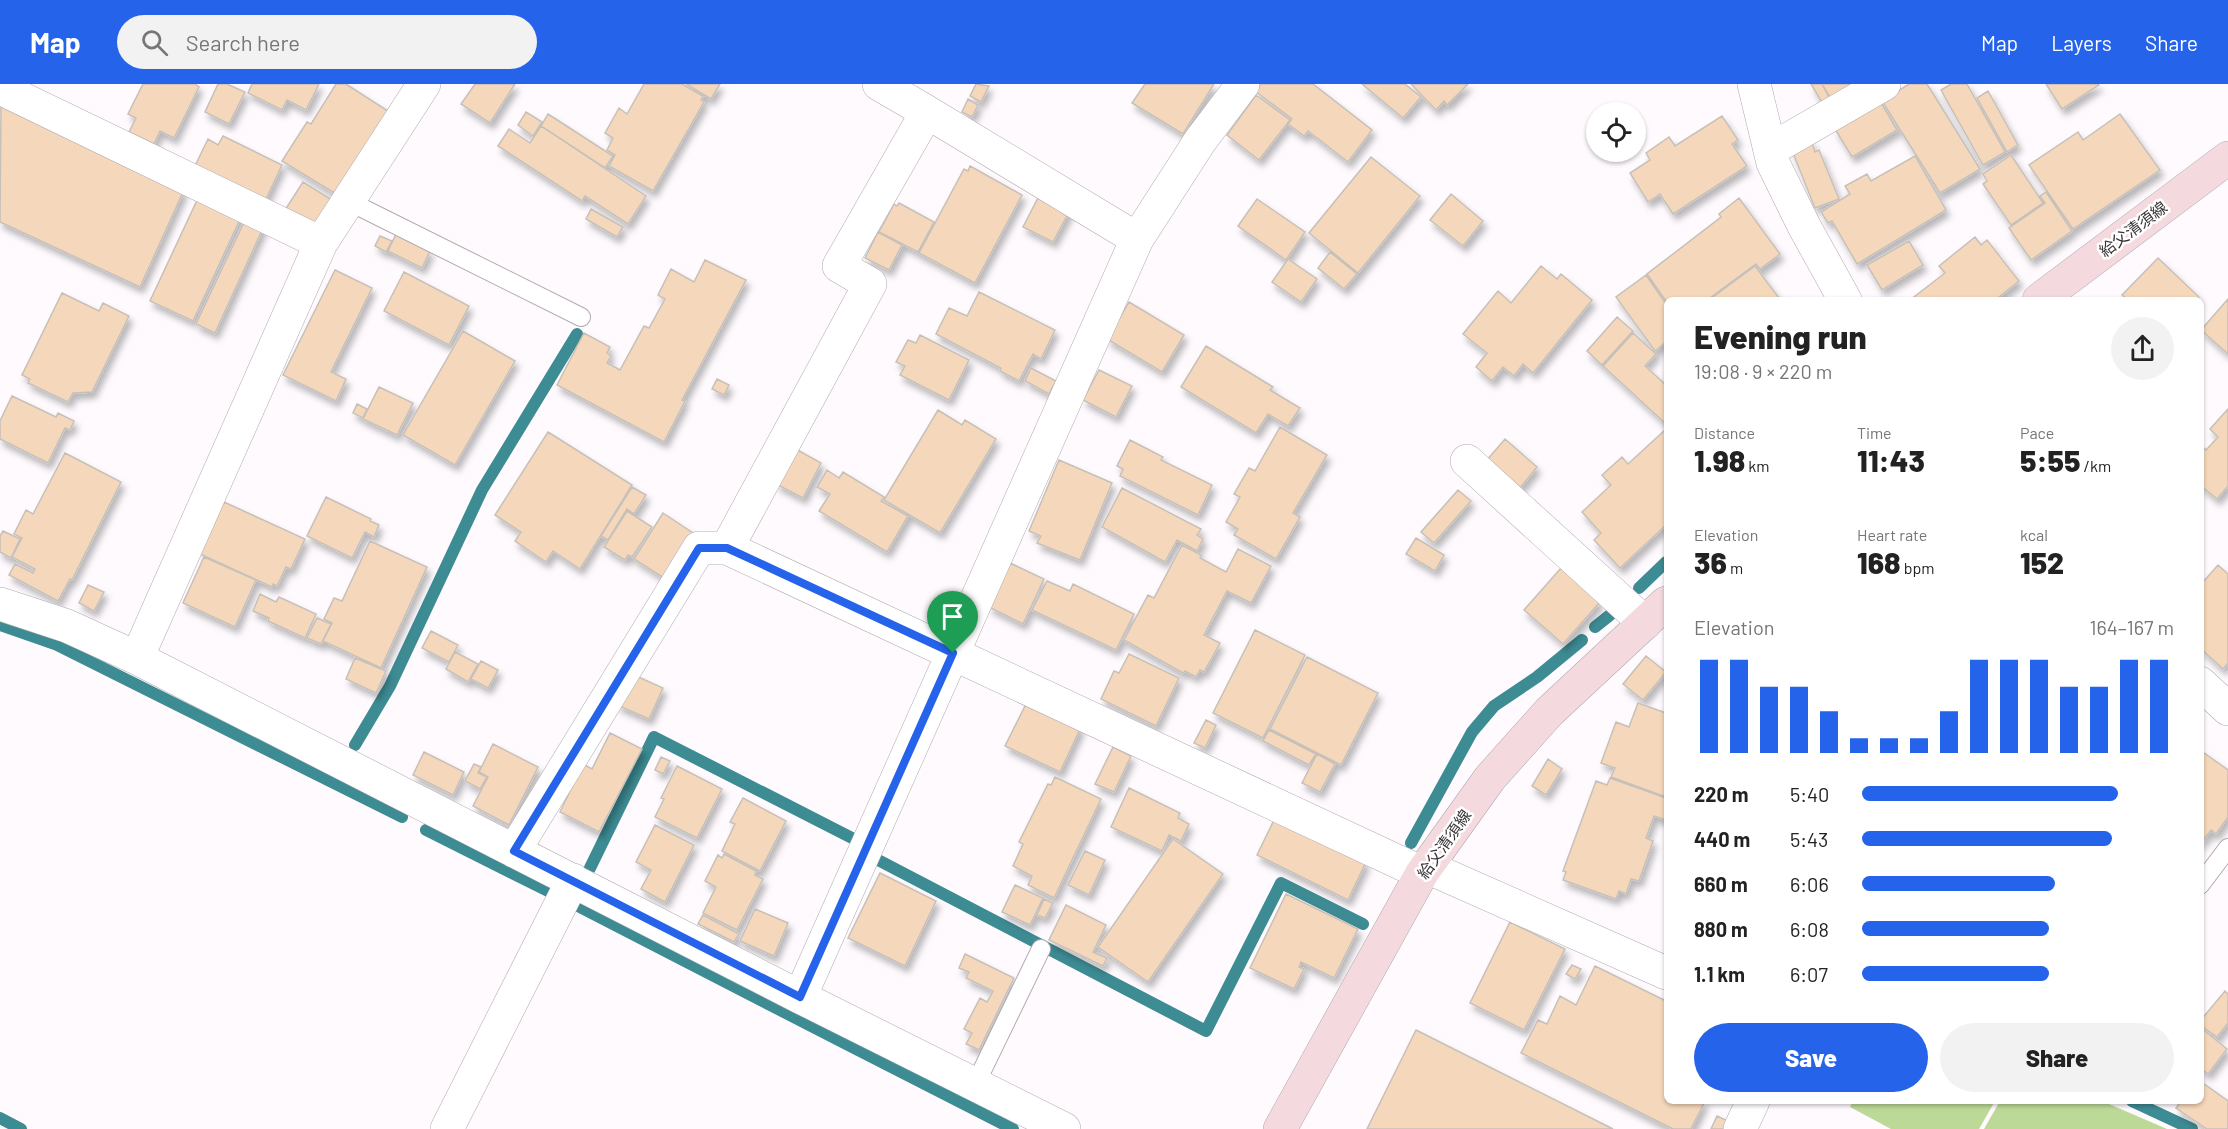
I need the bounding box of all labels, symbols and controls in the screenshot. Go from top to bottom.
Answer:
search box [117,15,537,69]
text: Map [30,25,81,59]
icon: search [138,26,171,59]
text: Search here [186,29,300,55]
text: Map [1981,30,2018,55]
text: Layers [2051,30,2112,55]
text: Share [2145,30,2198,55]
map controls [1586,102,1646,162]
button: locate [1586,102,1646,162]
street label: 給父清須線 [2095,197,2170,260]
text: Evening run [1694,316,1867,356]
button: share [2111,317,2174,380]
text: 19:08 · 9 × 220 m [1694,359,1832,383]
text: Distance [1694,423,1755,442]
text: Time [1857,423,1892,442]
text: Pace [2020,423,2054,442]
text: 1.98 [1694,442,1745,478]
text: 11:43 [1857,442,1925,478]
text: 5:55 [2020,442,2080,478]
text: km [1745,456,1770,475]
text: /km [2080,456,2111,475]
text: Elevation [1694,525,1758,544]
text: Heart rate [1857,525,1927,544]
text: kcal [2020,525,2048,544]
text: 36 [1694,544,1727,580]
text: 168 [1857,544,1900,580]
text: 152 [2020,544,2064,580]
text: m [1727,558,1743,577]
text: bpm [1900,558,1935,577]
pin [927,591,978,653]
icon: arrive [936,600,969,633]
text: Elevation [1694,615,1775,639]
text: 164–167 m [2089,615,2174,639]
text: 220 m [1694,782,1749,806]
text: 5:40 [1790,782,1829,806]
street label: 給父清須線 [1413,805,1474,882]
text: 440 m [1694,827,1750,851]
text: 5:43 [1790,827,1828,851]
text: 660 m [1694,872,1748,896]
text: 6:06 [1790,872,1829,896]
text: 880 m [1694,917,1748,941]
text: 6:08 [1790,917,1829,941]
text: 1.1 km [1694,962,1745,986]
text: 6:07 [1790,962,1828,986]
button: Save [1694,1023,1928,1092]
button: Share [1940,1023,2174,1092]

